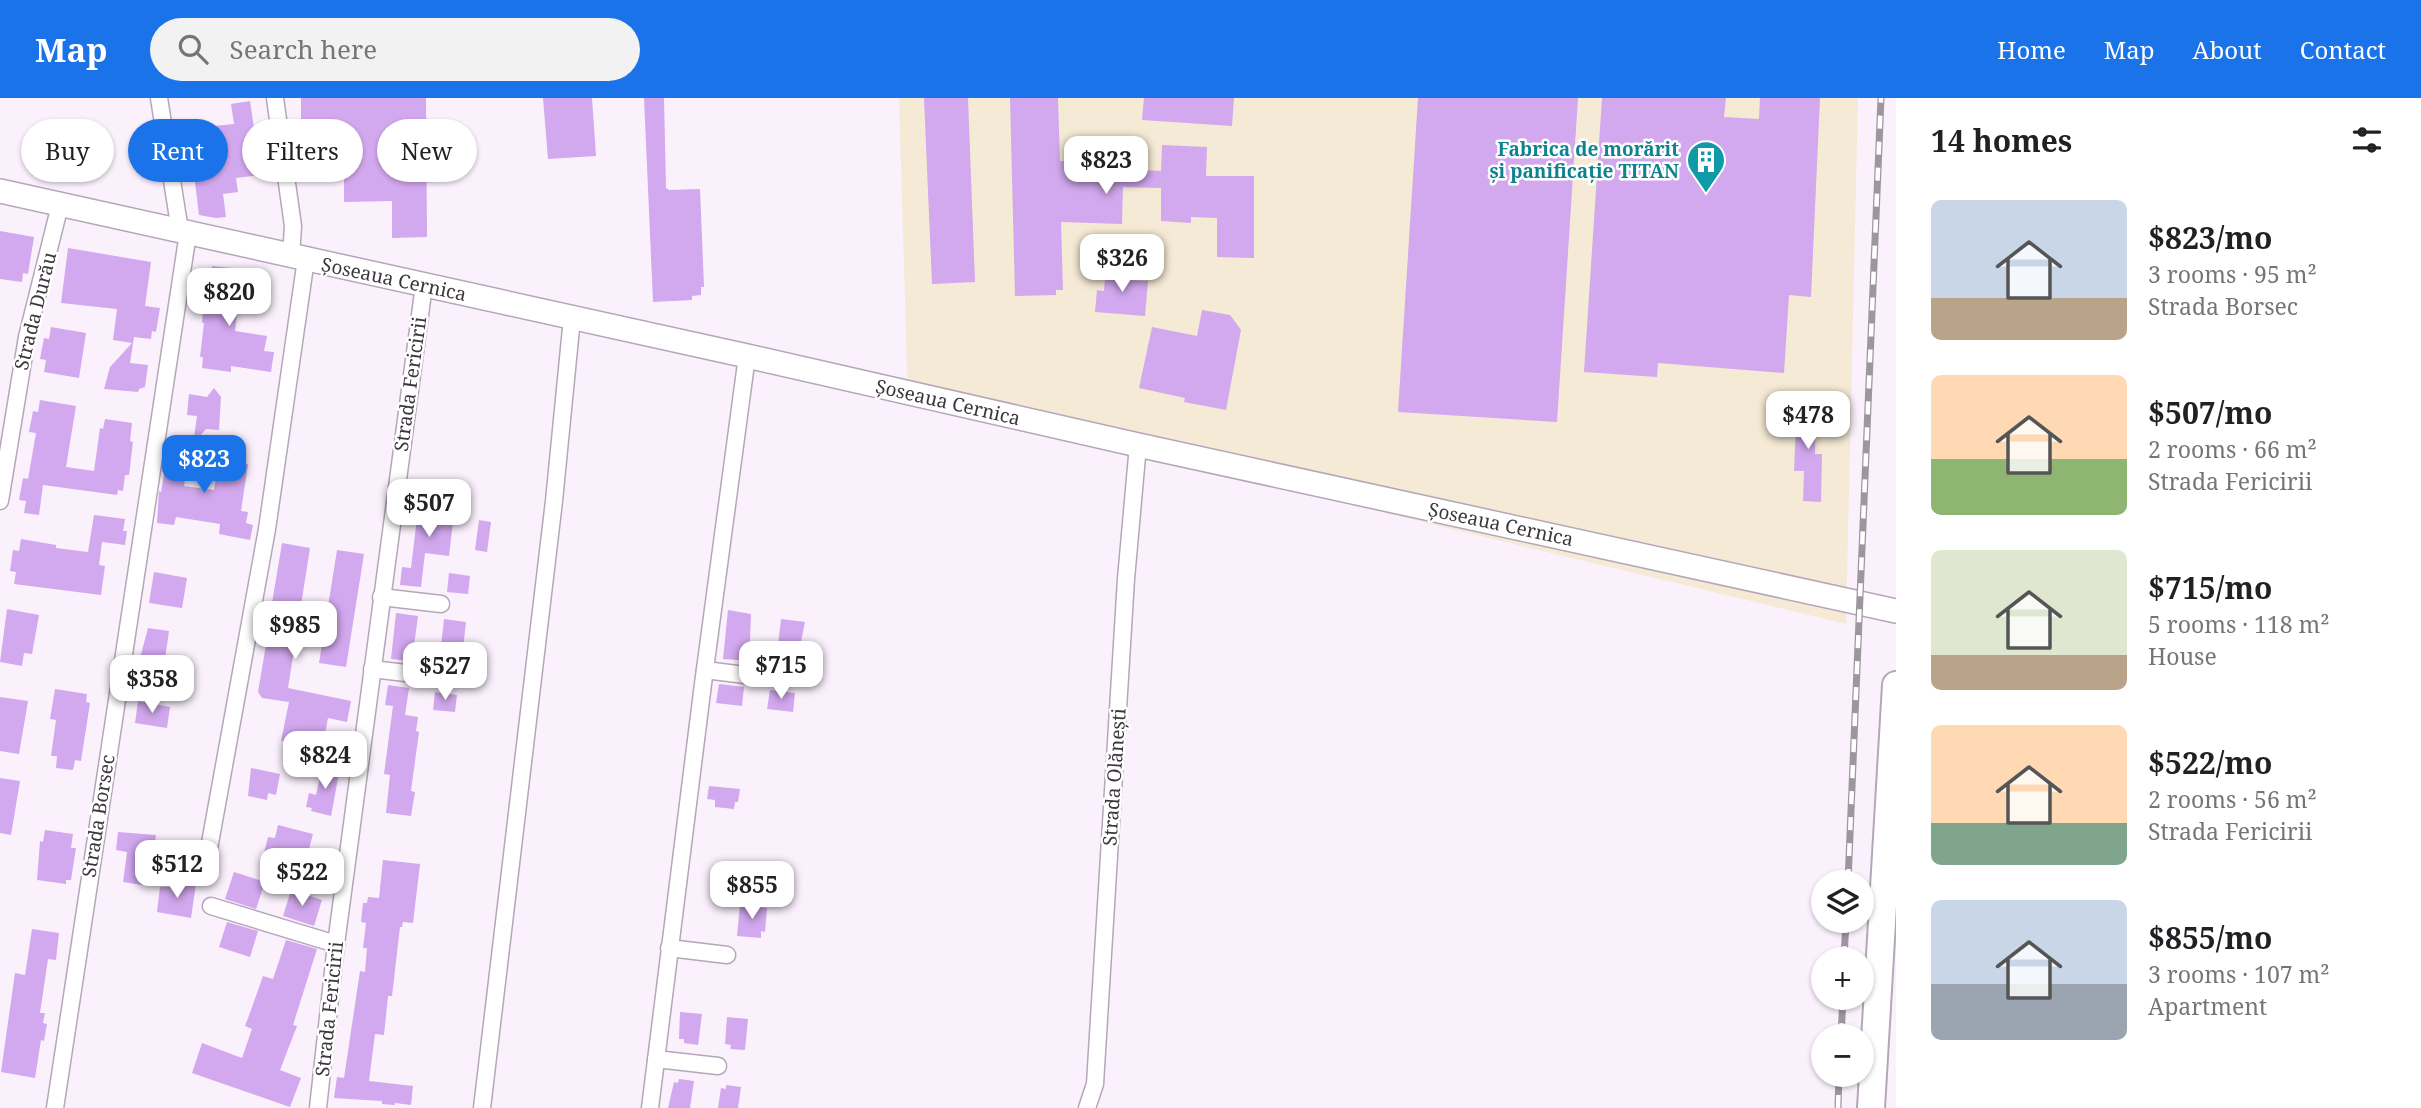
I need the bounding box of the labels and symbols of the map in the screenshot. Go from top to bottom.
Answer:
pin: $823 [1065,136,1147,196]
place label: Fabrica de morărit și panificație TITAN [1489,136,1679,184]
building icon: Fabrica de morărit și panificație TITAN [1685,139,1727,194]
pin: $326 [1081,234,1163,294]
street label: Strada Durău [8,249,62,373]
street label: Șoseaua Cernica [319,251,469,307]
pin: $820 [188,268,270,328]
street label: Strada Fericirii [388,315,432,453]
street label: Șoseaua Cernica [873,373,1023,431]
pin: $478 [1767,392,1849,451]
pin: $823 [163,436,245,495]
pin: $507 [388,480,470,539]
street label: Șoseaua Cernica [1426,496,1576,552]
pin: $985 [254,602,336,661]
pin: $527 [404,642,486,702]
pin: $715 [740,642,822,701]
pin: $358 [111,656,193,715]
street label: Strada Olănești [1096,707,1132,847]
pin: $824 [284,732,366,791]
street label: Strada Borsec [75,753,121,879]
pin: $512 [136,840,218,900]
pin: $522 [261,848,343,908]
pin: $855 [711,862,793,921]
street label: Strada Fericirii [309,940,349,1078]

